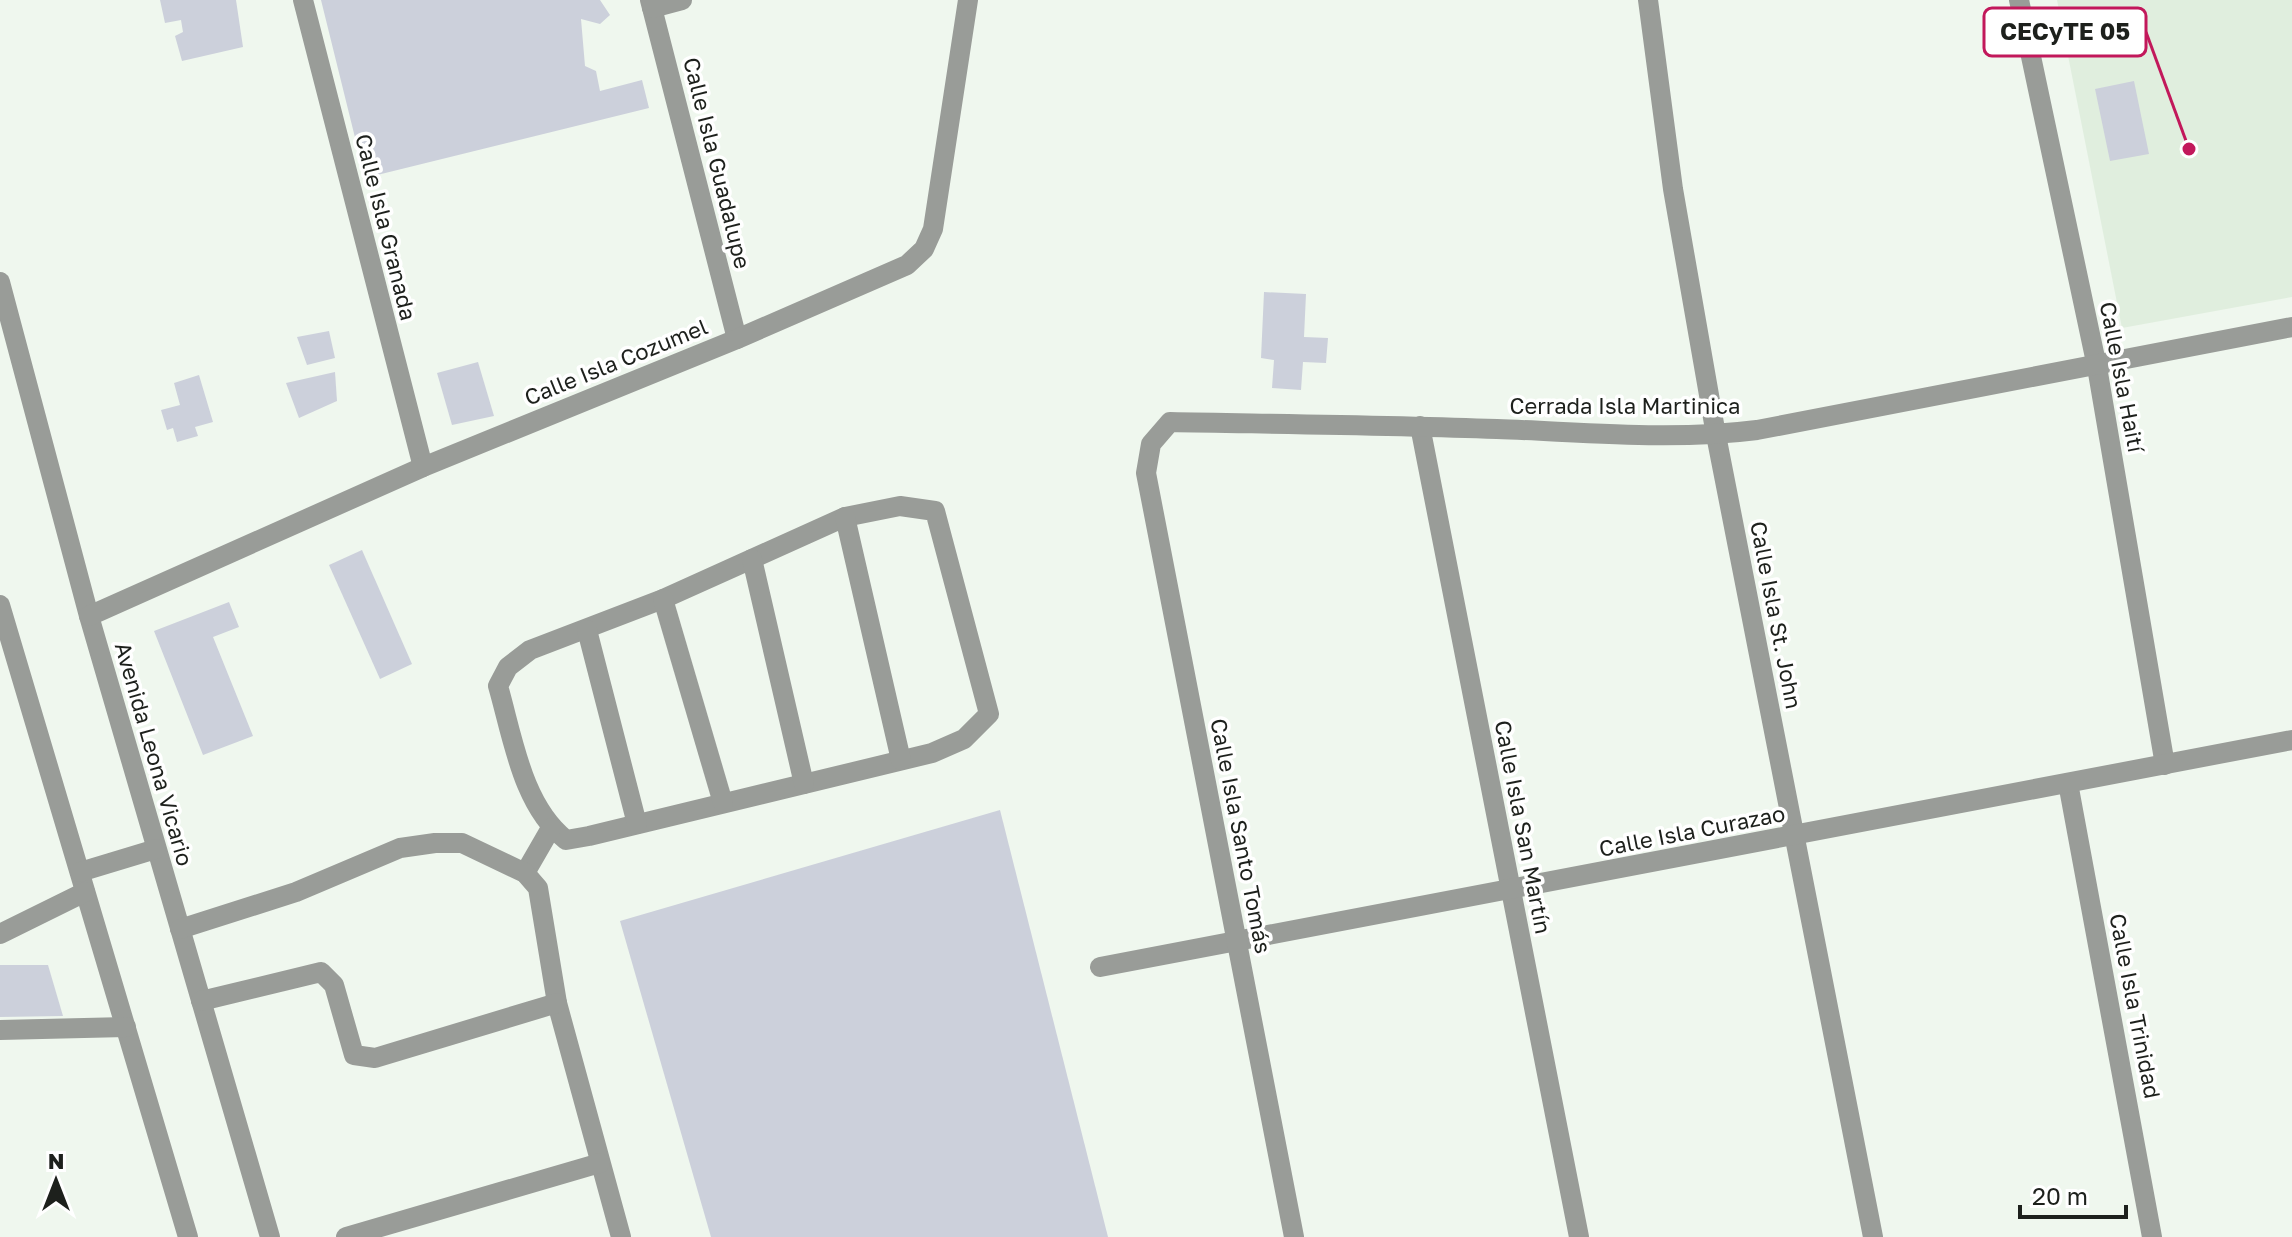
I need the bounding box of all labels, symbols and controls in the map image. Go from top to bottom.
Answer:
callout: CECyTE 05 [1984,8,2146,56]
text: CECyTE 05 [2000,16,2130,45]
street label: Calle Isla Guadalupe [678,54,757,271]
street label: Calle Isla Granada [350,131,423,323]
street label: Calle Isla Haití [2095,299,2151,457]
street label: Calle Isla Cozumel [520,312,711,411]
street label: Cerrada Isla Martinica [1509,392,1741,419]
street label: Calle Isla St. John [1745,519,1808,711]
street label: Avenida Leona Vicario [110,639,199,869]
street label: Calle Isla Santo Tomás [1205,716,1278,956]
street label: Calle Isla San Martín [1490,718,1557,936]
street label: Calle Isla Curazao [1597,799,1787,862]
street label: Calle Isla Trinidad [2104,911,2167,1101]
north arrow [16,1141,96,1221]
text: N [48,1147,64,1174]
scale bar [2020,1169,2126,1219]
text: 20 m [2032,1181,2088,1210]

